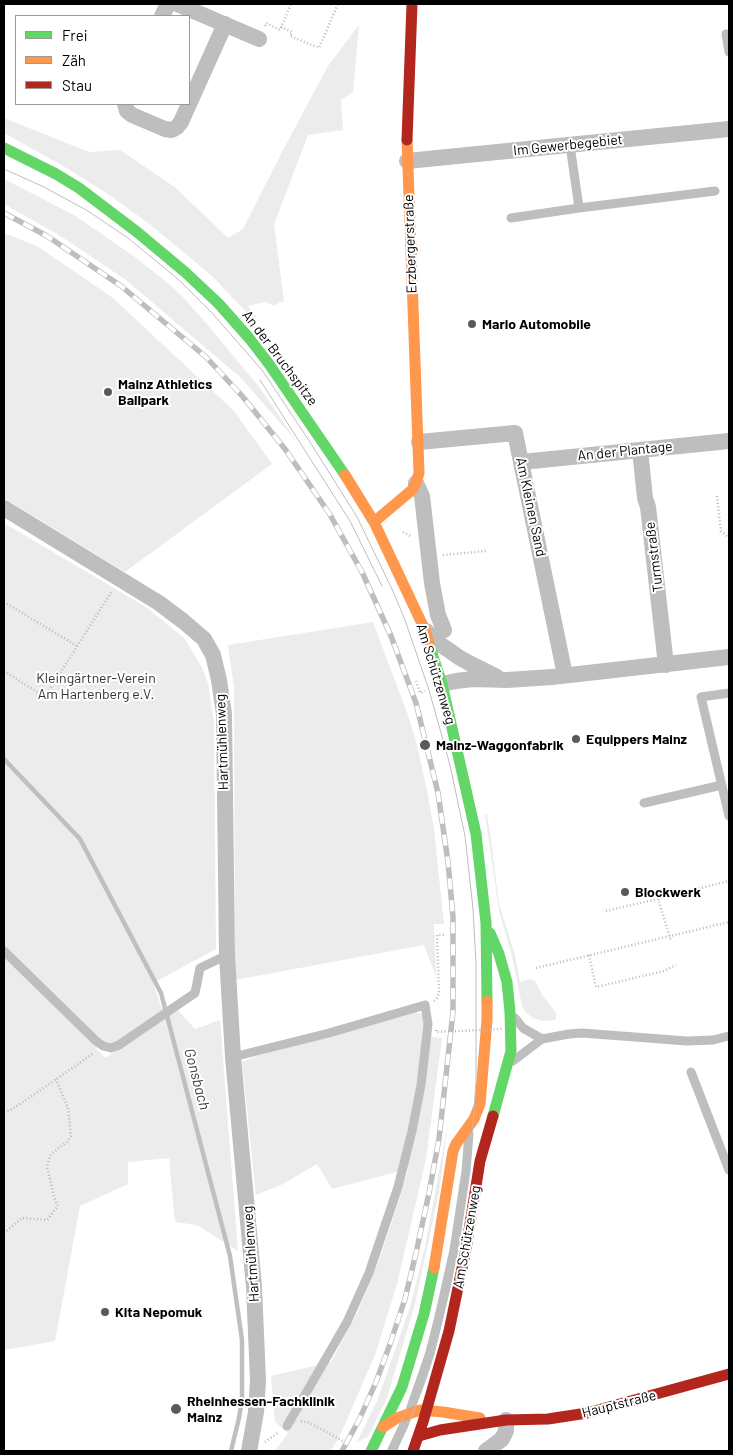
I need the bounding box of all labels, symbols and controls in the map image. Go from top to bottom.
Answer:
legend [15,15,190,105]
text: Frei [62,26,88,44]
text: Zäh [62,51,86,69]
text: Stau [62,76,92,94]
street label: Im Gewerbegebiet [512,131,624,159]
street label: Erzbergerstraße [400,194,420,294]
street label: An der Bruchspitze [239,307,321,409]
place label: Mario Automobile [482,316,591,332]
marker: Mario Automobile [466,318,478,330]
place label: Mainz Athletics Ballpark [118,376,212,408]
marker: Mainz Athletics Ballpark [102,386,114,398]
street label: An der Plantage [577,438,673,464]
street label: Am Kleinen Sand [512,456,550,558]
street label: Turmstraße [641,521,667,593]
street label: Am Schützenweg [413,622,459,726]
park label: Kleingärtner-Verein Am Hartenberg e.V. [36,670,156,702]
street label: Hartmühlenweg [212,694,232,790]
place label: Equippers Mainz [586,731,687,747]
marker: Equippers Mainz [570,733,582,745]
place label: Mainz-Waggonfabrik [436,737,564,753]
marker: Mainz-Waggonfabrik [418,738,432,752]
place label: Blockwerk [635,884,701,900]
marker: Blockwerk [619,886,631,898]
water label: Gonsbach [180,1046,214,1112]
street label: Am Schützenweg [450,1184,484,1290]
street label: Hartmühlenweg [239,1205,263,1303]
place label: Kita Nepomuk [115,1304,202,1320]
marker: Kita Nepomuk [99,1306,111,1318]
street label: Hauptstraße [580,1387,658,1421]
place label: Rheinhessen-Fachklinik Mainz [187,1393,335,1425]
marker: Rheinhessen-Fachklinik Mainz [169,1402,183,1416]

